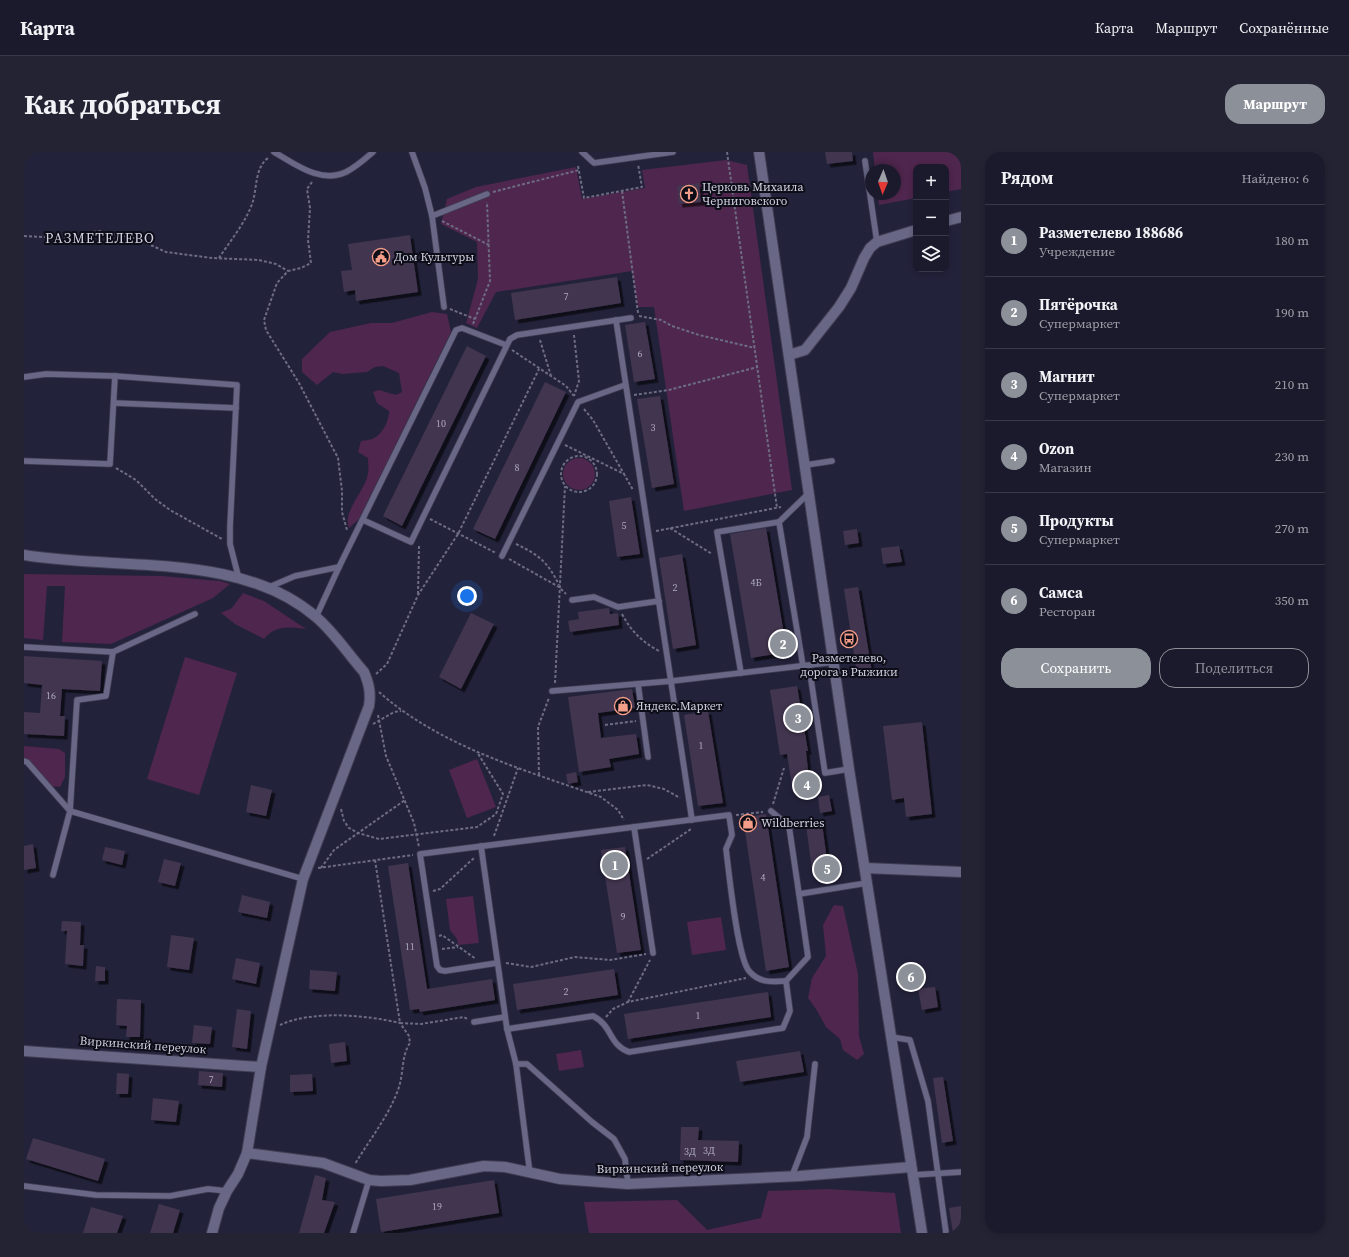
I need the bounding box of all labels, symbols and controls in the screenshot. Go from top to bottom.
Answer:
text: Карта [20,15,75,41]
text: Карта [1095,18,1134,38]
text: Маршрут [1156,18,1217,38]
text: Сохранённые [1239,18,1329,38]
button: Маршрут [1225,84,1325,124]
text: Как добраться [24,85,221,123]
north arrow [865,164,901,200]
map controls [913,164,949,272]
button: + [913,164,949,200]
text: Рядом [1001,166,1053,190]
text: Найдено: 6 [1242,170,1309,187]
place label: Церковь Михаила Черниговского [702,179,804,209]
church icon: Церковь Михаила Черниговского [679,184,699,204]
button: − [913,200,949,236]
text: Разметелево 188686 [1039,222,1183,243]
district label: РАЗМЕТЕЛЕВО [45,228,155,248]
text: 1 [1010,232,1018,249]
text: 180 m [1275,232,1309,249]
button: layers [913,236,949,272]
text: Учреждение [1039,243,1115,260]
public building icon: Дом Культуры [371,247,391,267]
place label: Дом Культуры [394,249,474,265]
house number: 7 [564,290,569,303]
text: Пятёрочка [1039,294,1118,315]
text: 2 [1010,304,1018,321]
text: 190 m [1275,304,1309,321]
text: Супермаркет [1039,315,1120,332]
house number: 6 [638,347,643,360]
text: Магнит [1039,366,1095,387]
text: 3 [1010,376,1018,393]
text: 210 m [1275,376,1309,393]
text: Супермаркет [1039,387,1120,404]
house number: 10 [436,417,446,430]
house number: 3 [651,421,656,434]
text: Ozon [1039,438,1074,459]
text: 4 [1010,448,1018,465]
text: 230 m [1275,448,1309,465]
text: Магазин [1039,459,1092,476]
house number: 8 [515,461,520,474]
text: Продукты [1039,510,1114,531]
house number: 5 [622,519,627,532]
text: 5 [1010,520,1018,537]
text: 270 m [1275,520,1309,537]
text: Супермаркет [1039,531,1120,548]
house number: 4Б [750,576,762,589]
house number: 2 [673,581,678,594]
text: Самса [1039,582,1083,603]
your location [457,586,477,606]
text: 6 [1010,592,1018,609]
text: 350 m [1275,592,1309,609]
text: Ресторан [1039,603,1096,620]
pin: 2 [770,629,796,659]
bus stop icon: Разметелево, дорога в Рыжики [839,629,859,649]
button: Сохранить [1001,648,1151,688]
button: Поделиться [1159,648,1309,688]
place label: Разметелево, дорога в Рыжики [800,650,898,680]
house number: 16 [46,689,56,702]
shop icon: Яндекс.Маркет [613,696,633,716]
place label: Яндекс.Маркет [636,698,723,714]
pin: 3 [785,703,811,733]
house number: 1 [699,739,704,752]
pin: 4 [794,770,820,800]
shop icon: Wildberries [738,813,758,833]
place label: Wildberries [761,815,824,831]
pin: 1 [602,850,628,880]
pin: 5 [814,854,840,884]
house number: 4 [761,871,766,884]
house number: 9 [621,910,626,923]
house number: 11 [405,940,415,953]
pin: 6 [898,962,924,992]
house number: 2 [564,985,569,998]
house number: 1 [696,1009,701,1022]
street label: Виркинский переулок [79,1033,207,1057]
house number: 7 [209,1073,214,1086]
house number: 3Д [703,1144,715,1157]
house number: 3Д [684,1145,696,1158]
street label: Виркинский переулок [597,1159,724,1177]
house number: 19 [432,1200,442,1213]

